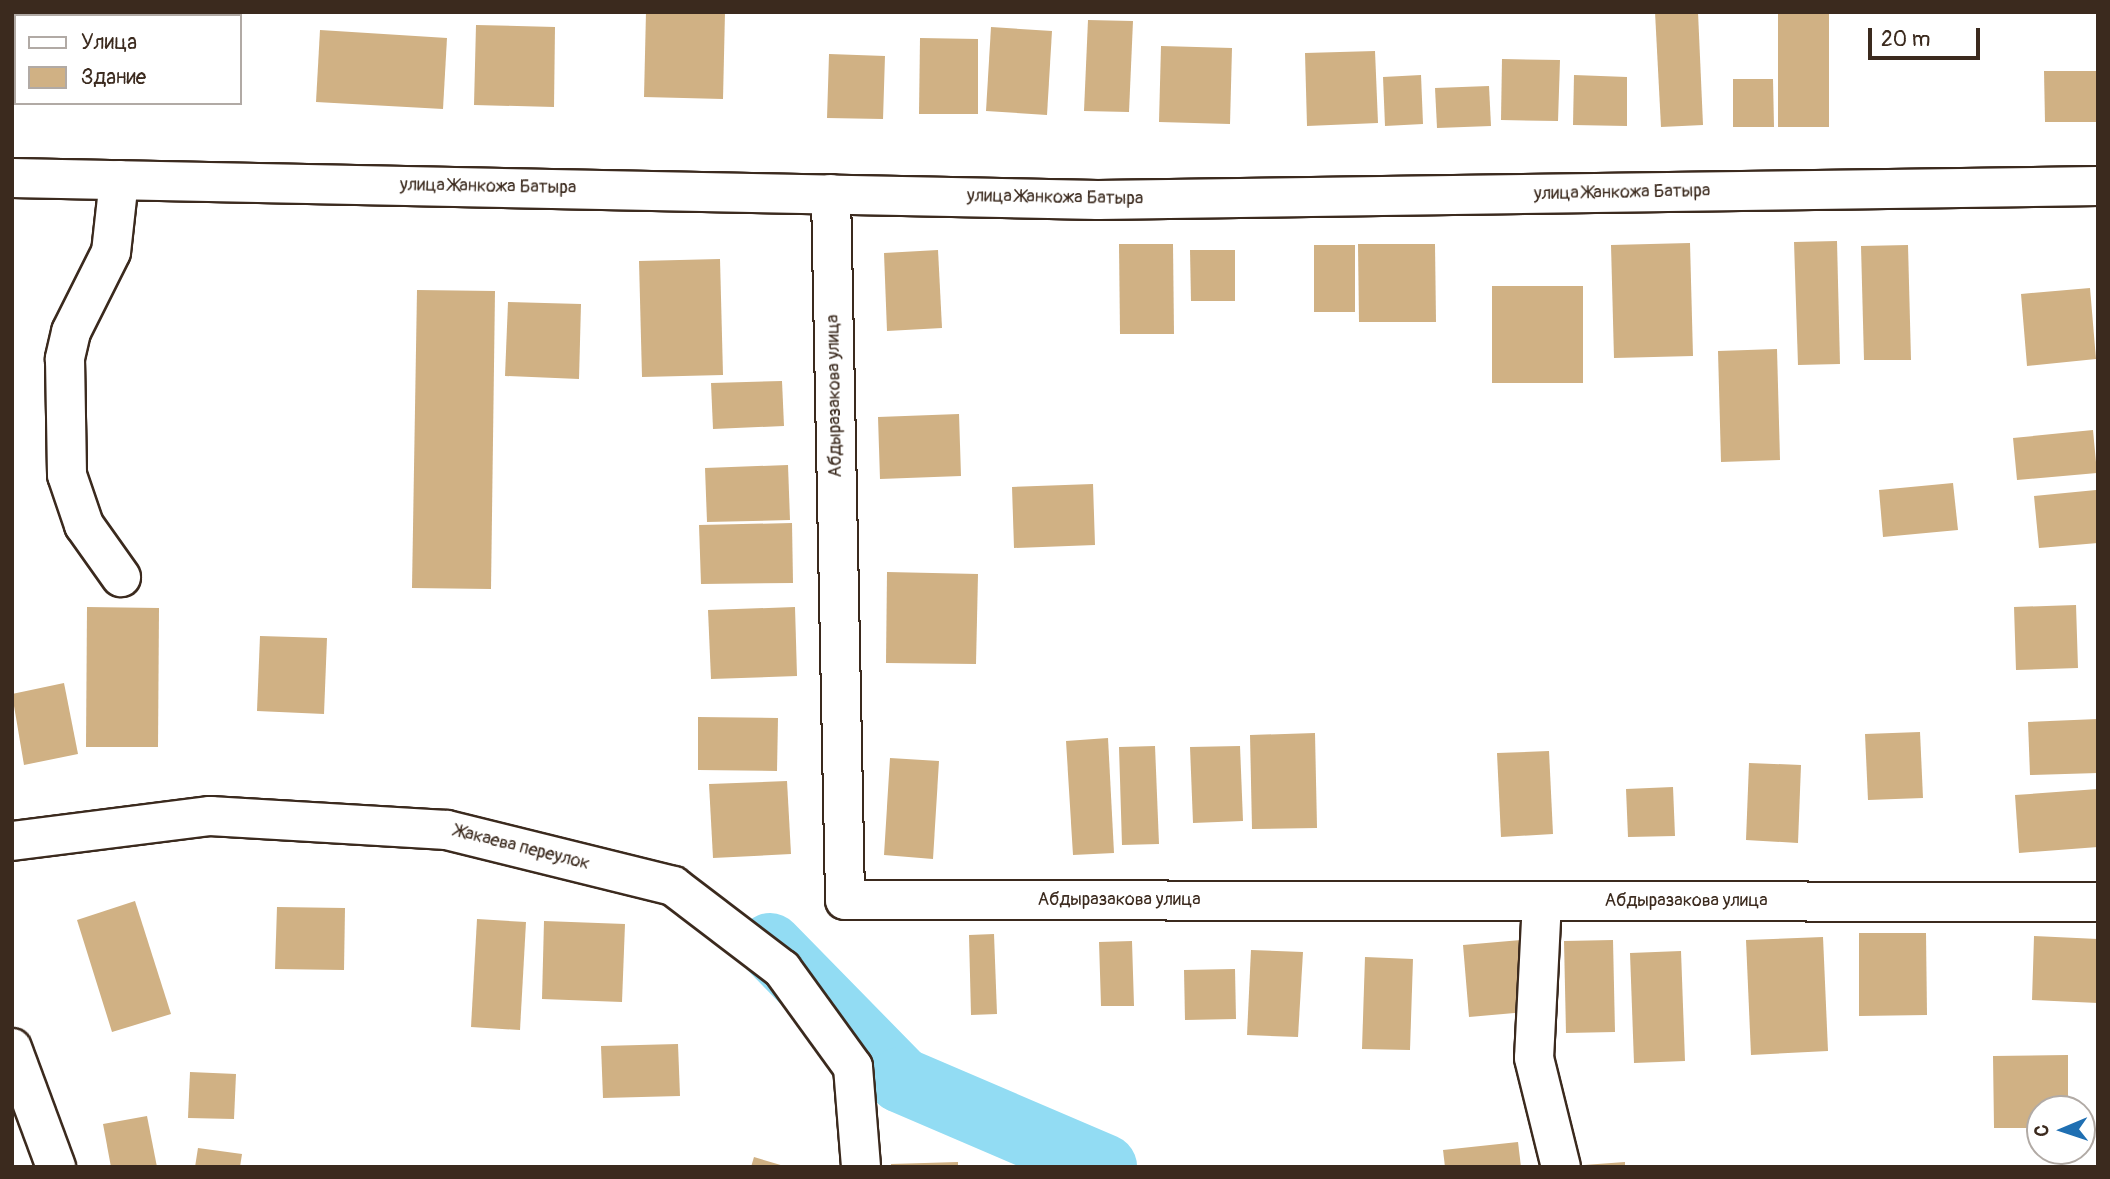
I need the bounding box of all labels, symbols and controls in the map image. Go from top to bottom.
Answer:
legend [14,14,242,105]
scale bar [1872,14,1984,58]
text: 20 m [1881,26,1930,53]
text: Улица [81,29,137,56]
text: Здание [81,64,146,91]
street label: улица Жанкожа Батыра [400,175,576,199]
street label: улица Жанкожа Батыра [1534,181,1710,205]
street label: улица Жанкожа Батыра [967,186,1143,210]
street label: Абдыразакова улица [823,314,847,478]
street label: Жакаева переулок [452,821,592,875]
street label: Абдыразакова улица [1037,889,1201,911]
street label: Абдыразакова улица [1604,890,1768,912]
north arrow [2026,1095,2096,1165]
text: С [2030,1124,2054,1137]

